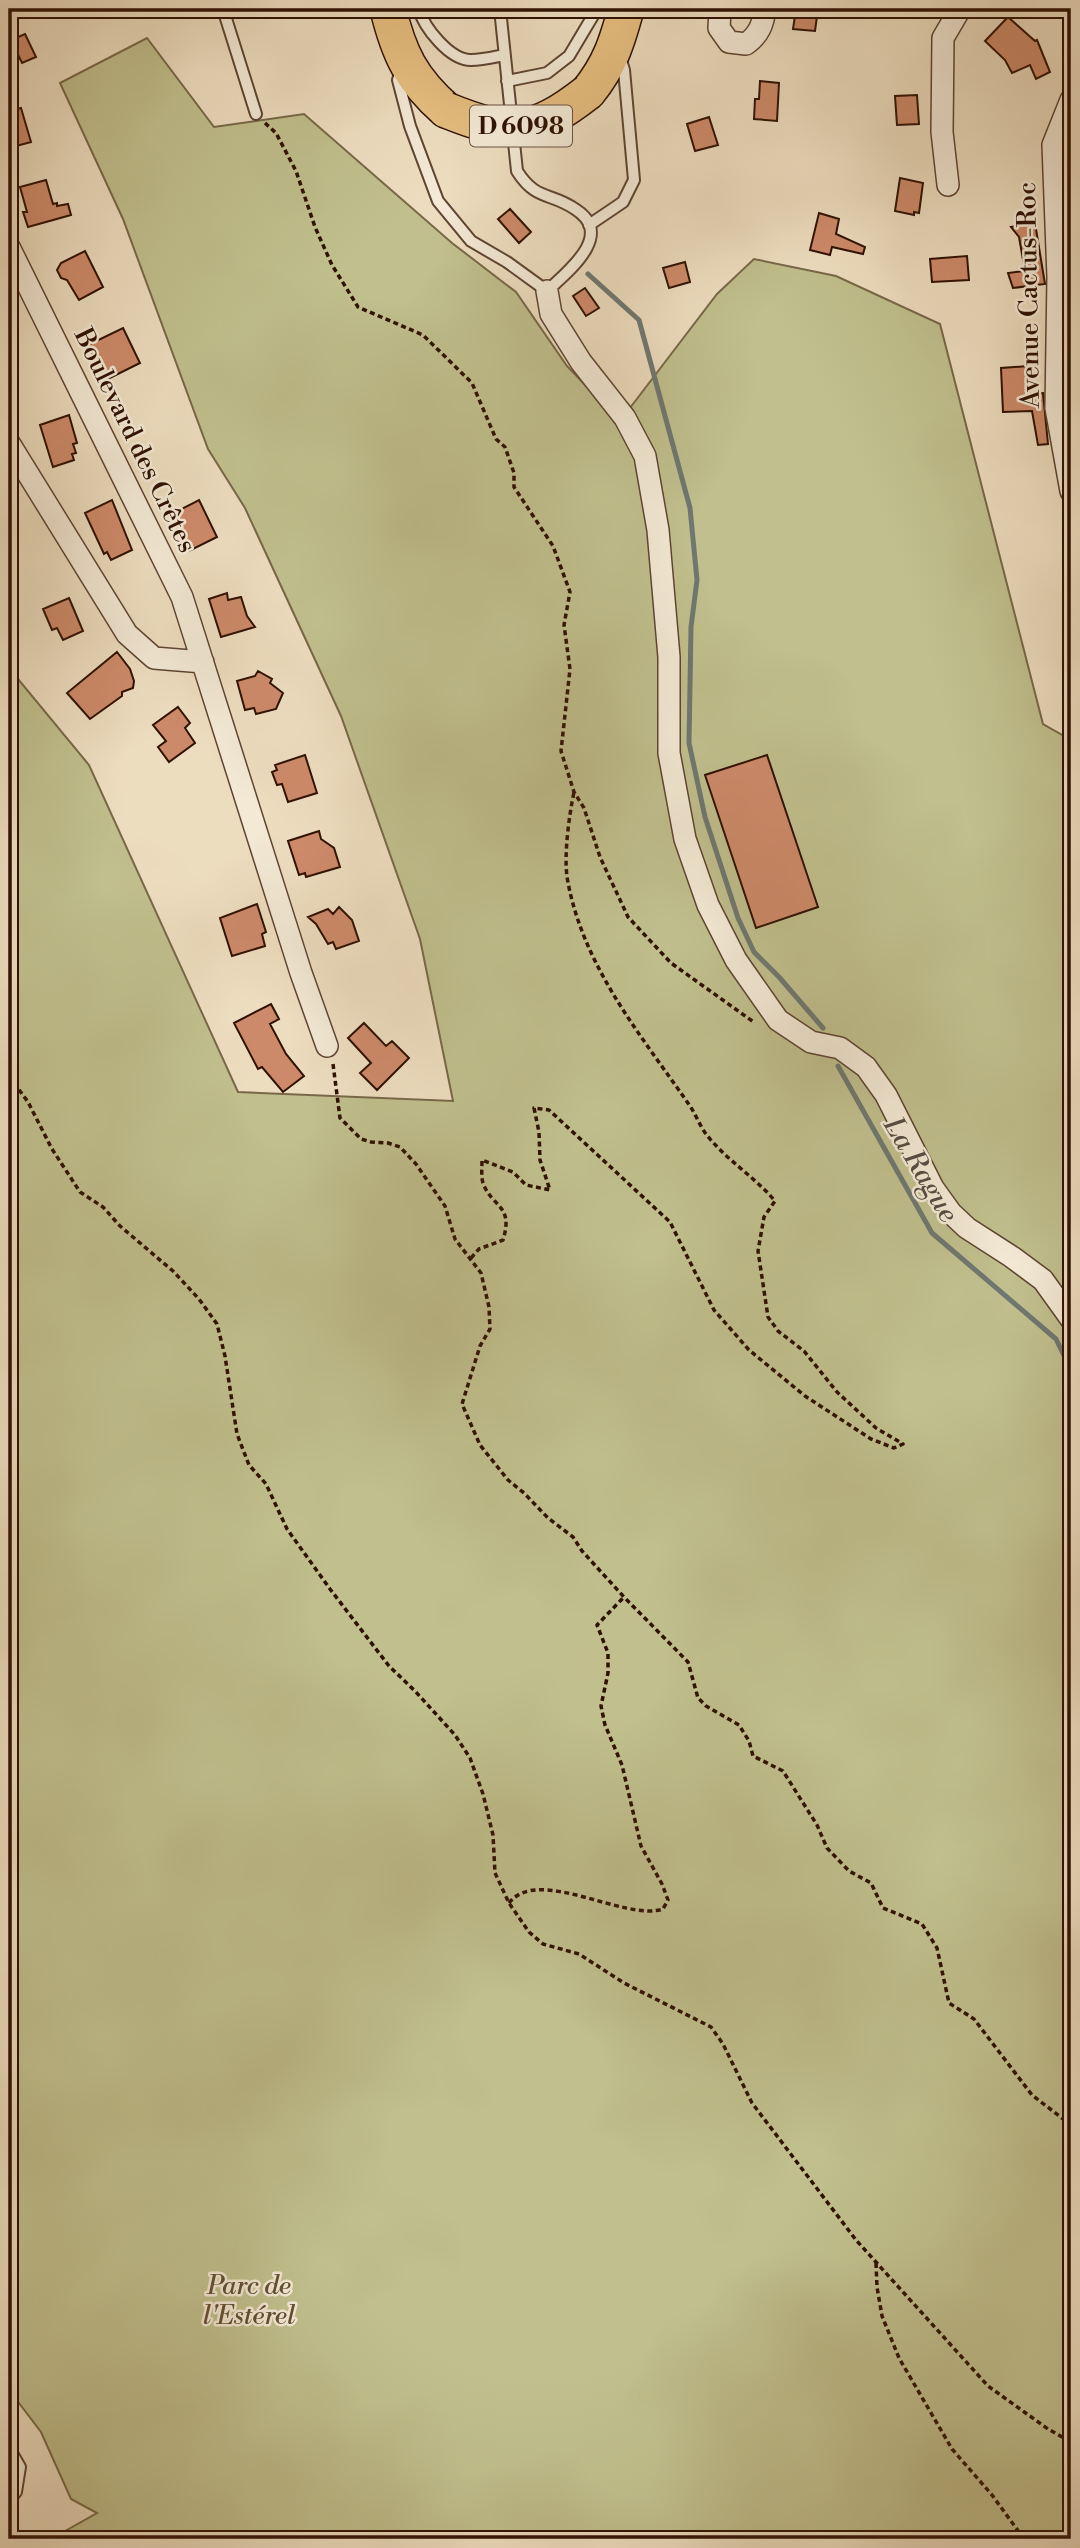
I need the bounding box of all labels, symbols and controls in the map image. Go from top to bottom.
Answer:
road number: D 6098 [470,106,572,146]
street label: Avenue Cactus-Roc [1011,182,1047,409]
street label: Boulevard des Crêtes [66,322,203,558]
water label: La Rague [875,1110,966,1229]
park label: Parc de l'Estérel [203,2270,296,2332]

